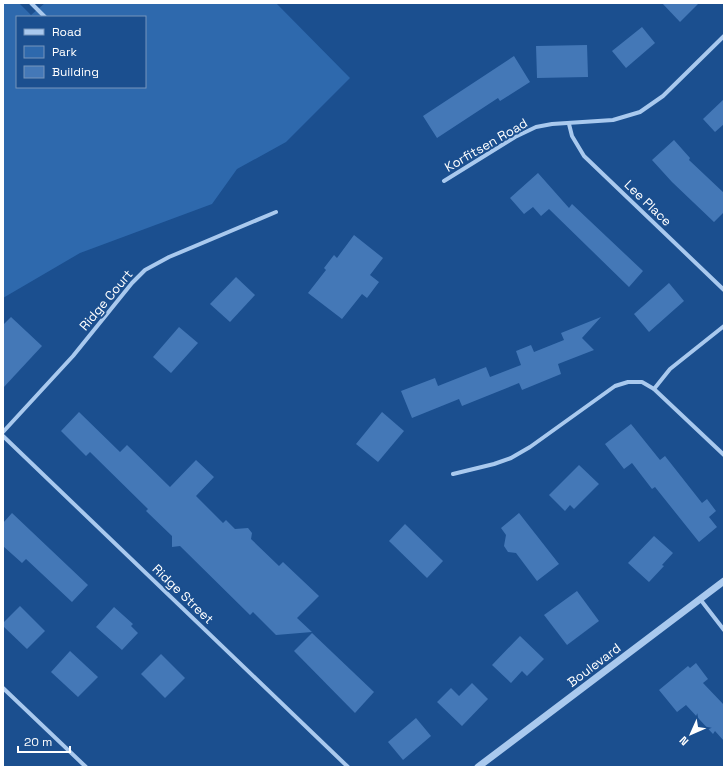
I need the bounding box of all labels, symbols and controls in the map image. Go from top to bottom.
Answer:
legend [16,16,146,88]
text: Road [52,24,81,40]
text: Park [52,44,77,60]
text: Building [52,64,99,80]
street label: Korfitsen Road [441,114,531,176]
street label: Lee Place [621,176,675,230]
street label: Ridge Court [76,266,136,334]
street label: Ridge Street [149,560,217,628]
street label: Boulevard [564,639,624,691]
north arrow [671,714,711,754]
scale bar [18,728,70,754]
text: 20 m [24,734,52,750]
text: N [676,734,691,749]

